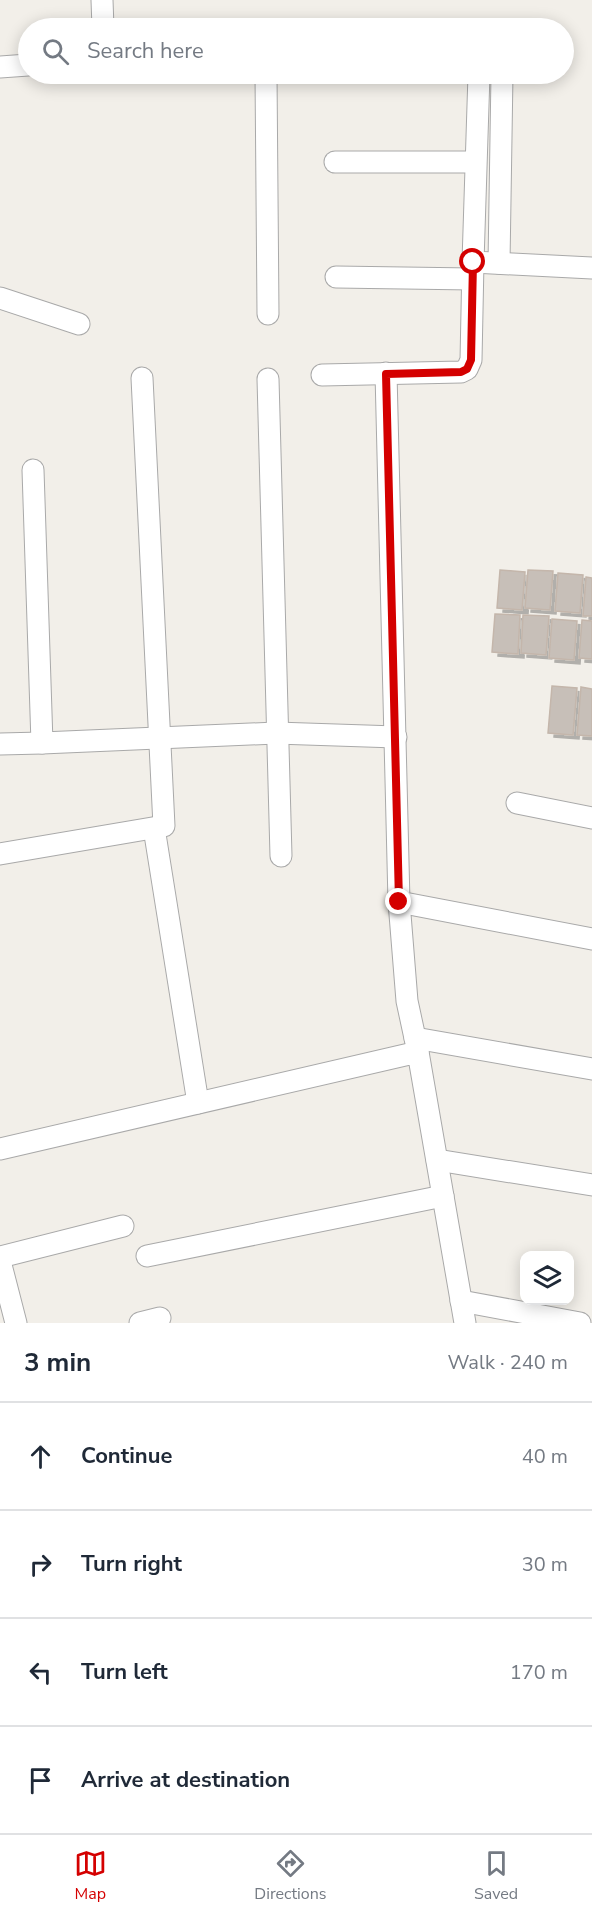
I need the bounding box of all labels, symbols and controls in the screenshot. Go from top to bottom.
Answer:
search box [18,18,574,84]
icon: search [39,35,72,68]
text: Search here [87,36,204,66]
route start [459,248,485,274]
route end [385,888,411,914]
map controls [520,1251,574,1305]
button: layers [520,1251,574,1305]
text: 3 min [24,1345,91,1380]
text: Walk · 240 m [448,1349,568,1376]
icon: ahead [24,1440,57,1473]
text: Continue [81,1441,172,1471]
text: 40 m [522,1443,568,1470]
icon: right [24,1548,57,1581]
text: Turn right [81,1549,182,1579]
text: 30 m [522,1551,568,1578]
icon: left [24,1656,57,1689]
text: Turn left [81,1657,168,1687]
text: 170 m [510,1659,568,1686]
icon: arrive [24,1764,57,1797]
text: Arrive at destination [81,1765,290,1795]
tab: Map [74,1847,107,1905]
tab: Directions [254,1847,326,1905]
tab: Saved [474,1847,518,1905]

